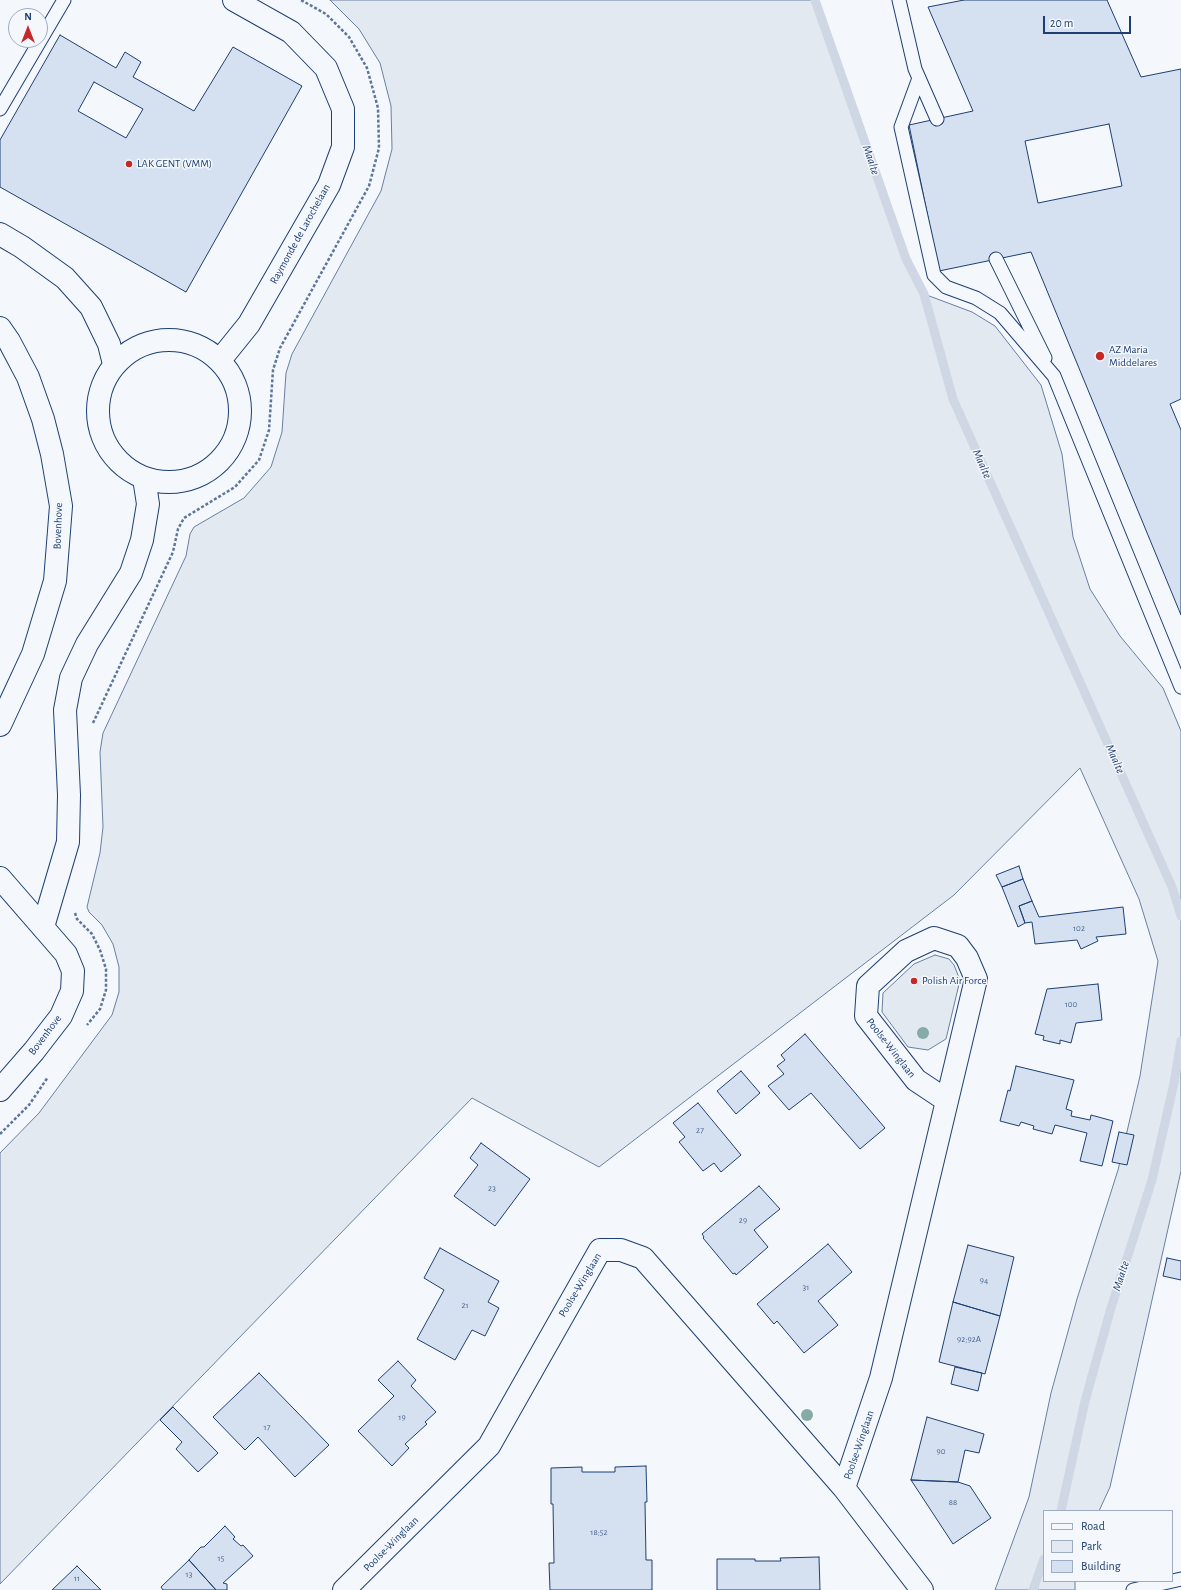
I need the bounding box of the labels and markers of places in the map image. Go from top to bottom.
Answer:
place label: LAK GENT (VMM) [137,157,212,171]
marker: LAK GENT (VMM) [124,159,134,169]
place label: AZ Maria Middelares [1109,343,1157,369]
marker: AZ Maria Middelares [1094,350,1106,362]
place label: Polish Air Force [922,974,987,988]
marker: Polish Air Force [909,976,919,986]

